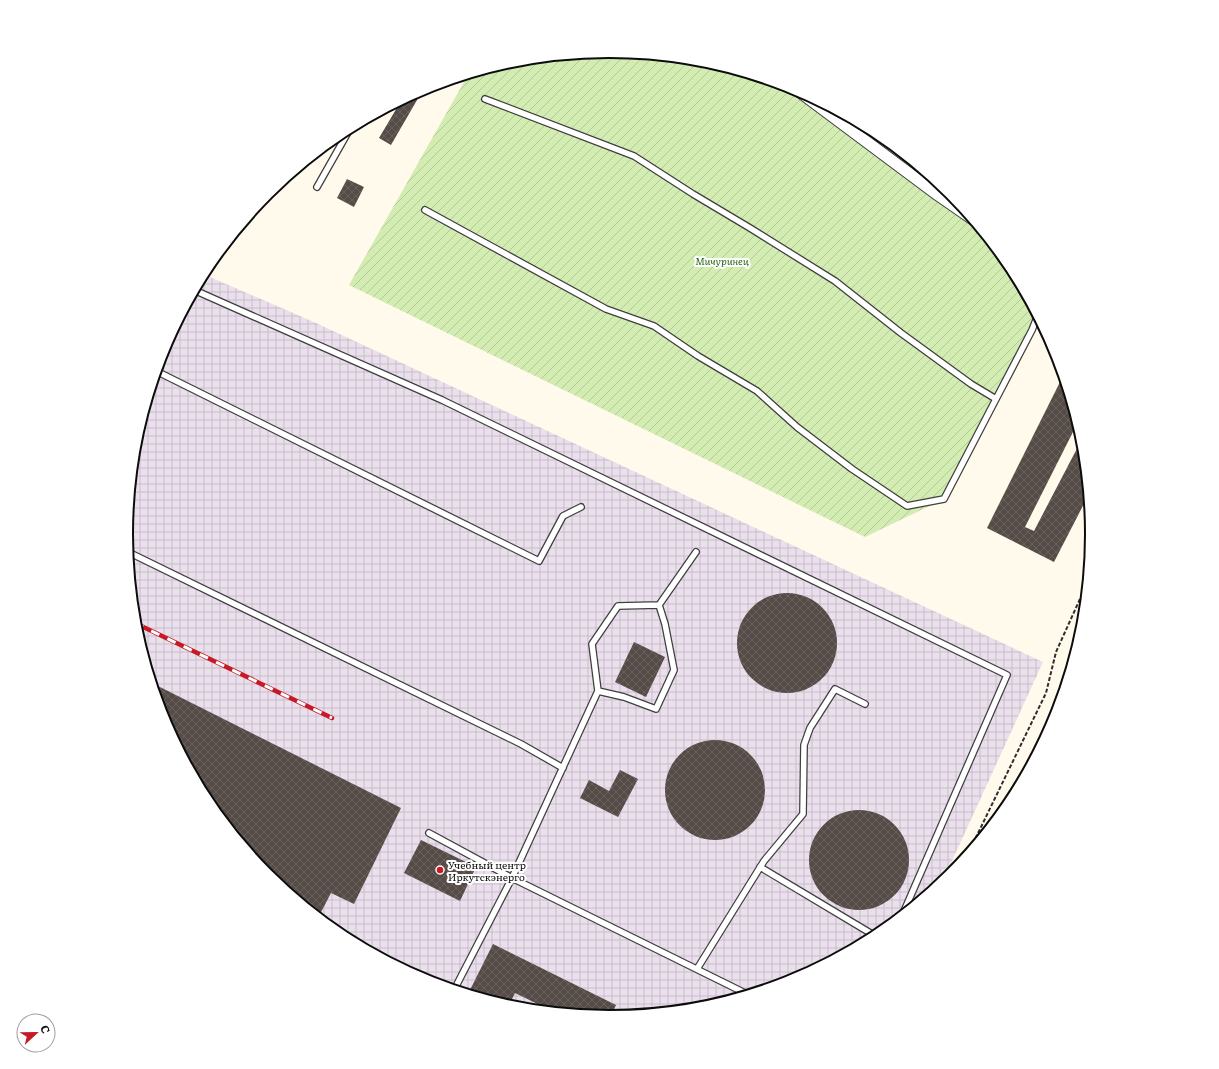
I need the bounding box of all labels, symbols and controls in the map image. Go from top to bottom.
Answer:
park label: Мичуринец [695,253,750,268]
place label: Учебный центр Иркутскэнерго [448,857,526,884]
marker: Учебный центр Иркутскэнерго [435,865,445,875]
north arrow [16,1013,56,1053]
text: С [37,1022,55,1036]

